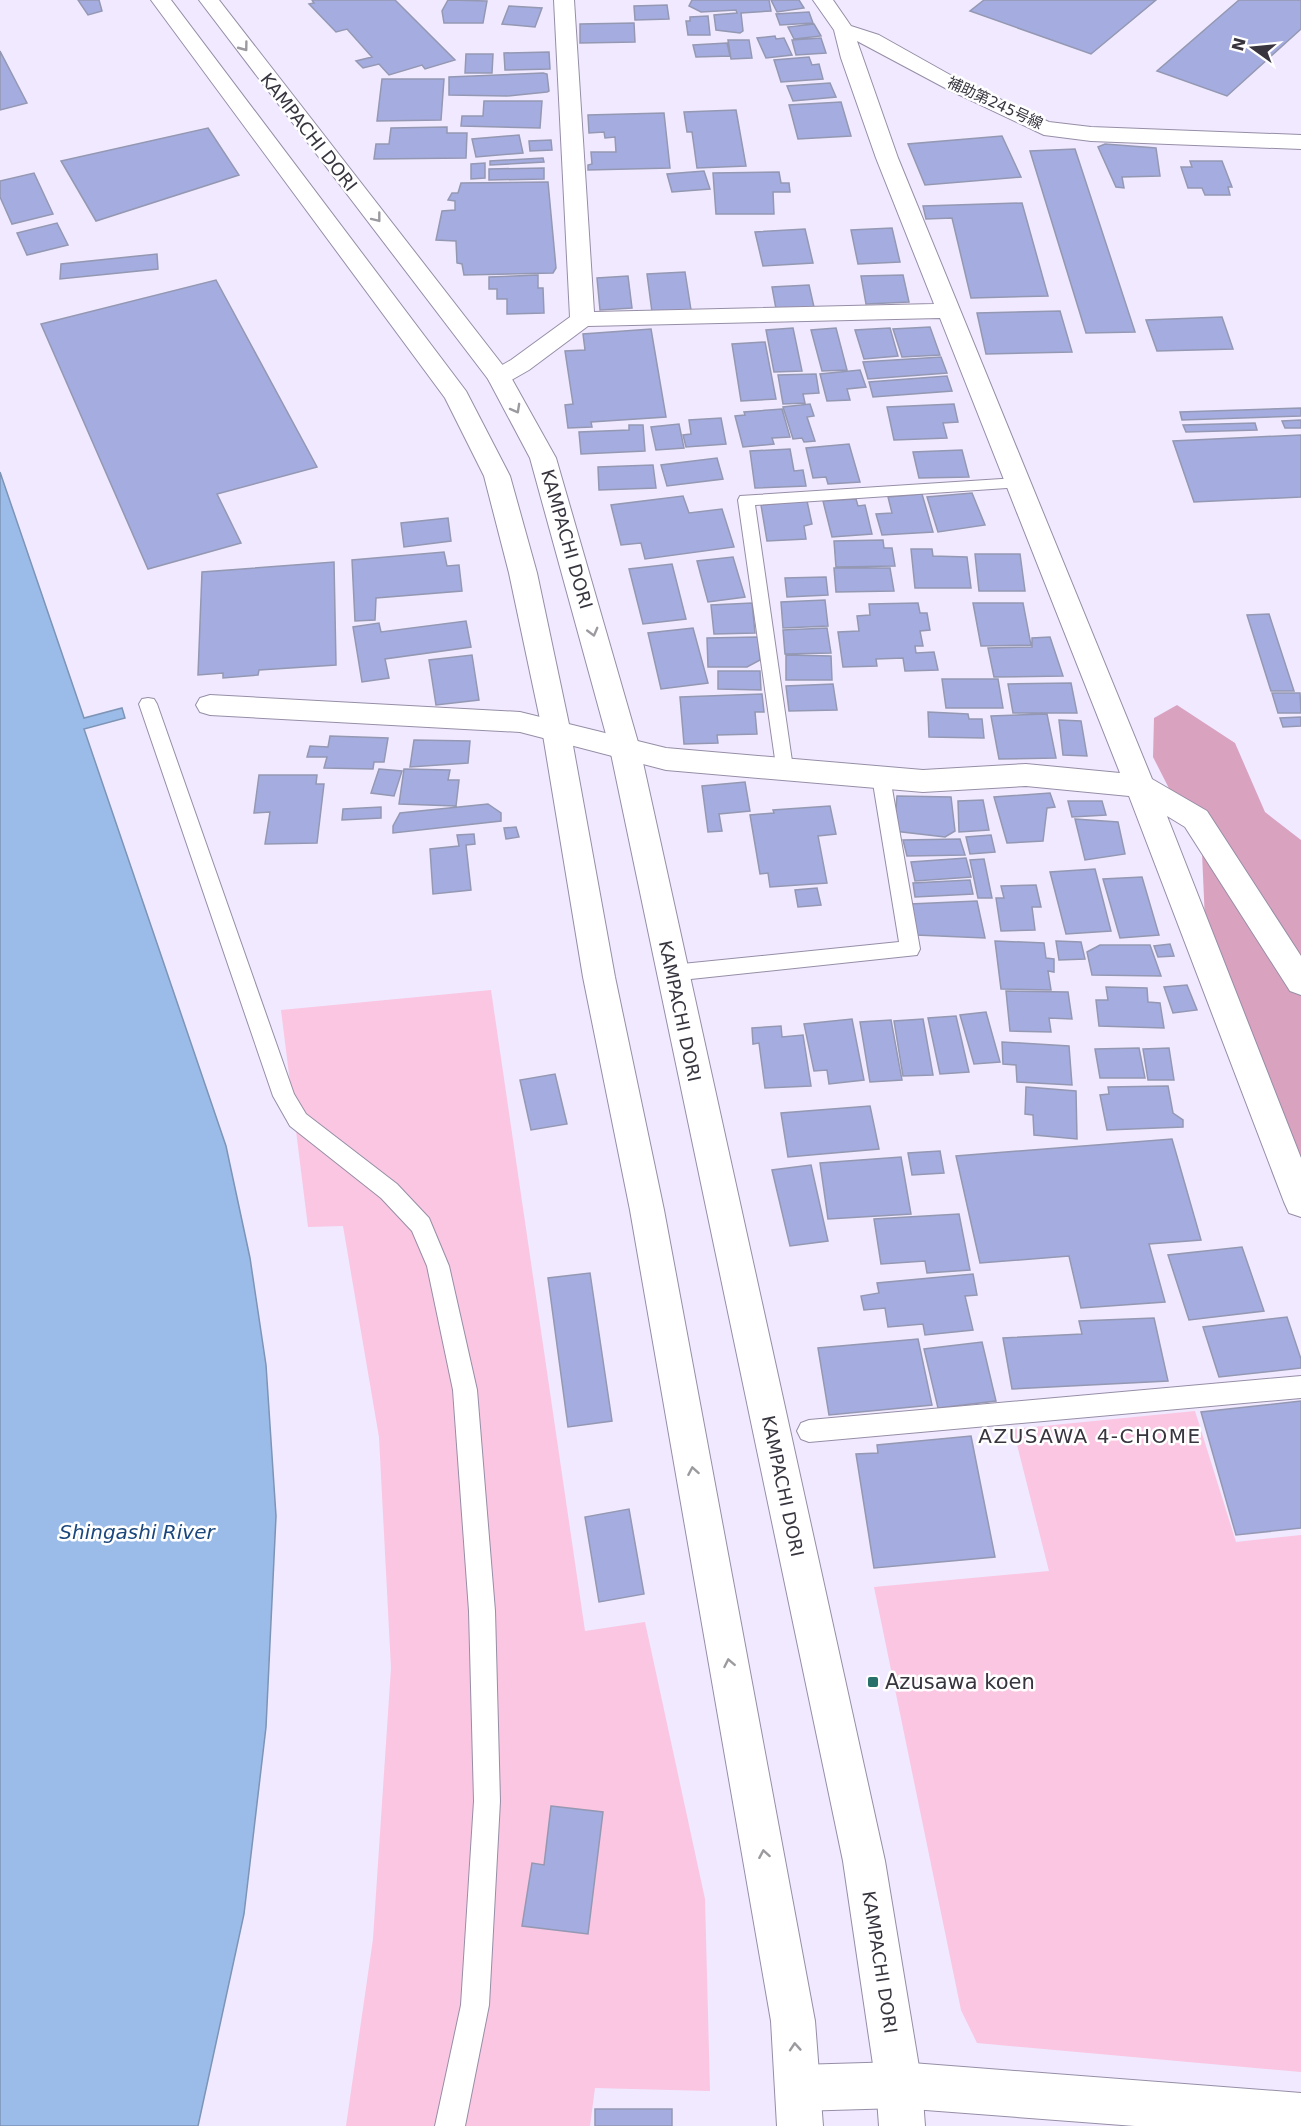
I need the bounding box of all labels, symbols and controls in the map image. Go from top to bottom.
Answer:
north arrow [1223,18,1283,78]
text: N [1228,35,1250,53]
one-way arrow [237,40,248,51]
street label: KAMPACHI DORI [256,69,362,195]
street label: 補助第245号線 [944,73,1046,133]
one-way arrow [369,211,380,222]
one-way arrow [509,403,520,413]
street label: KAMPACHI DORI [537,467,597,611]
one-way arrow [586,627,599,637]
street label: KAMPACHI DORI [655,938,705,1084]
street label: KAMPACHI DORI [758,1413,808,1559]
district label: AZUSAWA 4-CHOME [978,1424,1202,1448]
one-way arrow [687,1466,700,1476]
water label: Shingashi River [59,1520,216,1544]
one-way arrow [723,1658,736,1668]
place label: Azusawa koen [885,1670,1035,1694]
marker: Azusawa koen [866,1675,880,1689]
one-way arrow [759,1850,771,1859]
street label: KAMPACHI DORI [858,1889,902,2035]
one-way arrow [789,2042,802,2051]

